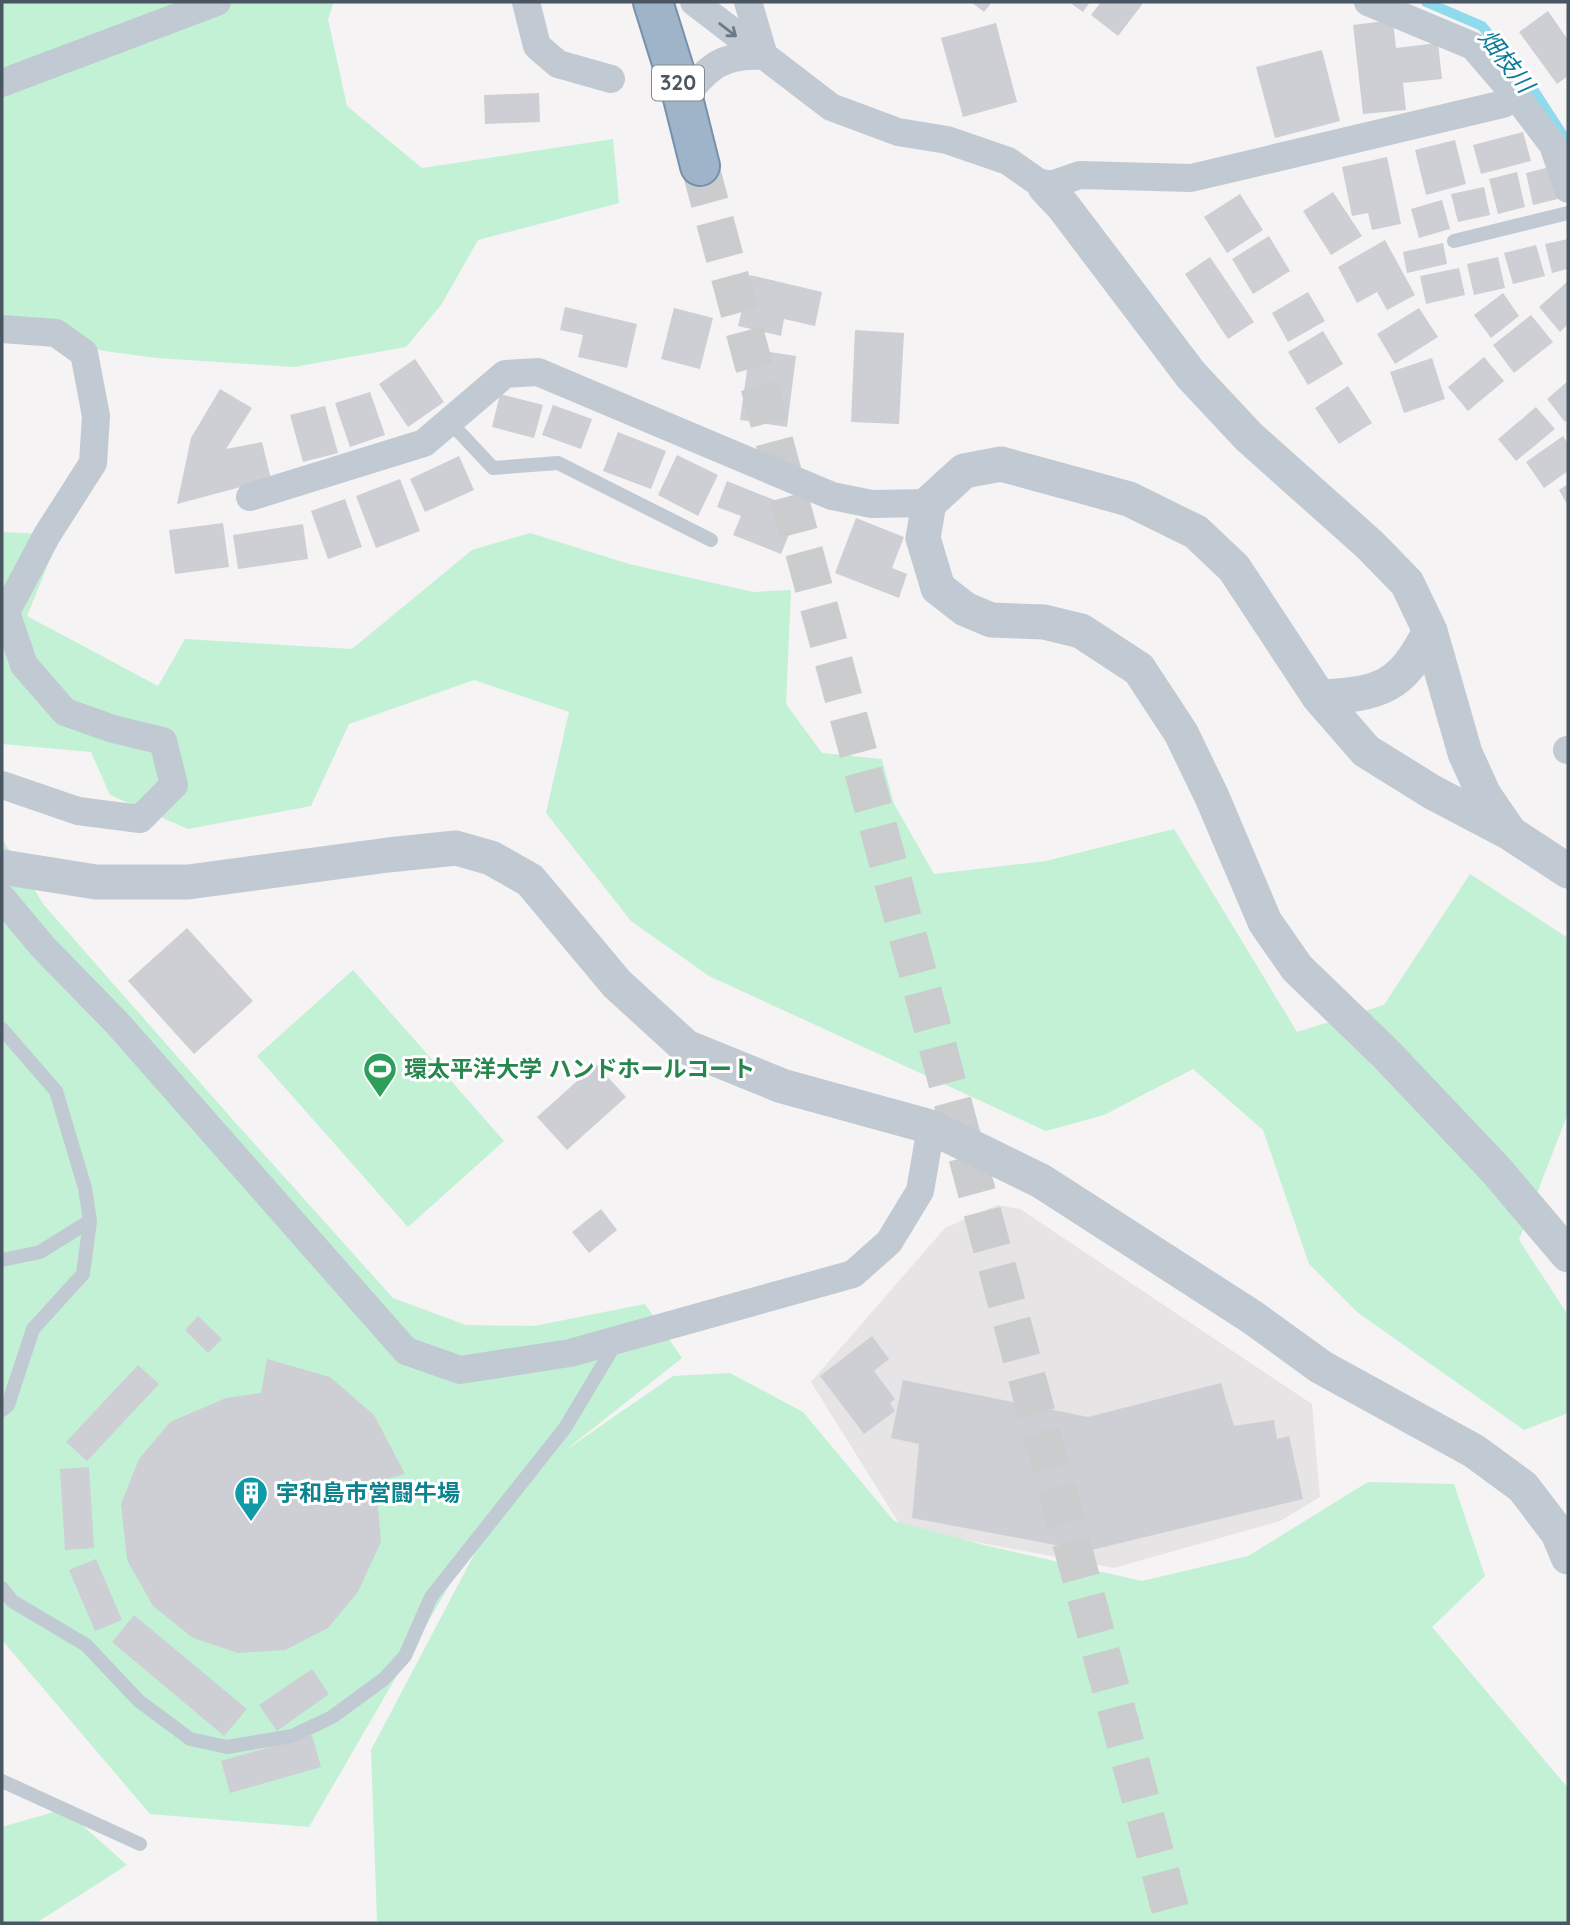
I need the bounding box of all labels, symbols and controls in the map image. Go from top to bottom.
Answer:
one-way arrow [719,22,737,37]
water label: 畑枝川 [1473,23,1543,100]
road number: 320 [652,66,704,100]
sports icon: 環太平洋大学 ハンドホールコート [361,1050,399,1099]
place label: 環太平洋大学 ハンドホールコート [404,1054,755,1083]
building icon: 宇和島市営闘牛場 [232,1474,270,1523]
place label: 宇和島市営闘牛場 [276,1478,460,1507]

